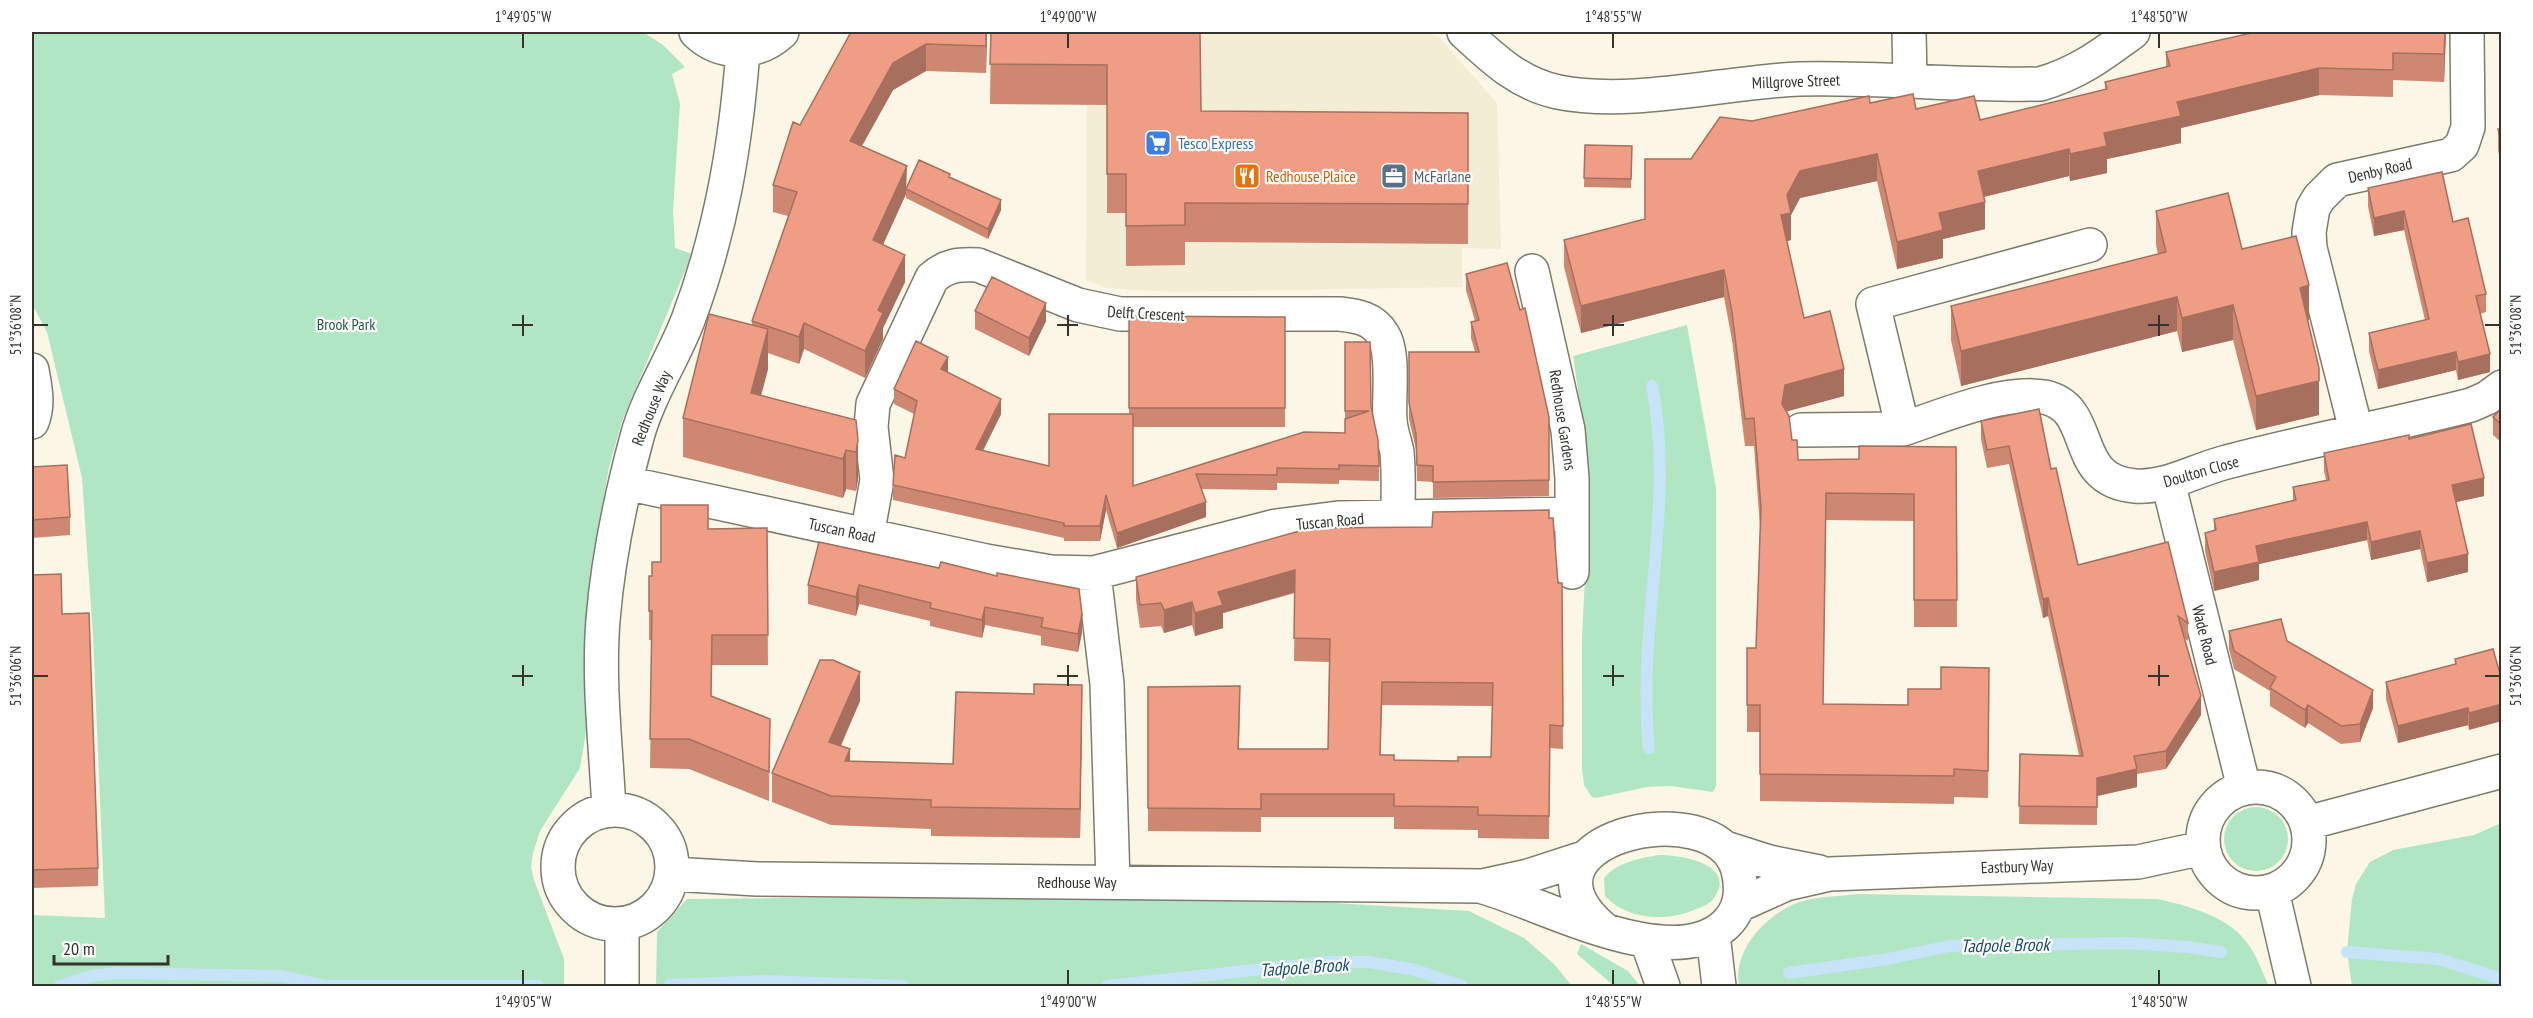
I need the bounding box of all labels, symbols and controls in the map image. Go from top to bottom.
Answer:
text: 1°49'05"W [495,7,551,26]
text: 1°49'00"W [1040,7,1096,26]
text: 1°48'55"W [1585,7,1641,26]
text: 1°48'50"W [2131,7,2187,26]
street label: Millgrove Street [1751,69,1841,93]
supermarket icon: Tesco Express [1143,128,1173,158]
place label: Tesco Express [1178,133,1253,153]
street label: Denby Road [2346,153,2414,187]
restaurant icon: Redhouse Plaice [1232,161,1262,191]
office icon: McFarlane [1379,161,1409,191]
place label: Redhouse Plaice [1266,166,1356,186]
place label: McFarlane [1414,166,1471,186]
text: 51°36'08"N [6,295,25,355]
text: 51°36'08"N [2506,295,2525,355]
street label: Delft Crescent [1107,301,1186,325]
park label: Brook Park [317,314,376,334]
street label: Redhouse Way [627,368,675,448]
street label: Redhouse Gardens [1545,368,1581,472]
street label: Doulton Close [2161,451,2241,491]
street label: Tuscan Road [1295,508,1365,534]
street label: Tuscan Road [807,513,877,547]
street label: Wade Road [2188,603,2222,667]
text: 51°36'06"N [6,646,25,706]
text: 51°36'06"N [2506,646,2525,706]
street label: Eastbury Way [1980,855,2054,877]
street label: Redhouse Way [1037,872,1117,892]
scale bar [54,928,168,966]
water label: Tadpole Brook [1961,933,2051,957]
text: 20 m [63,937,95,960]
water label: Tadpole Brook [1259,952,1351,982]
text: 1°49'05"W [495,992,551,1011]
text: 1°49'00"W [1040,992,1096,1011]
text: 1°48'55"W [1585,992,1641,1011]
text: 1°48'50"W [2131,992,2187,1011]

